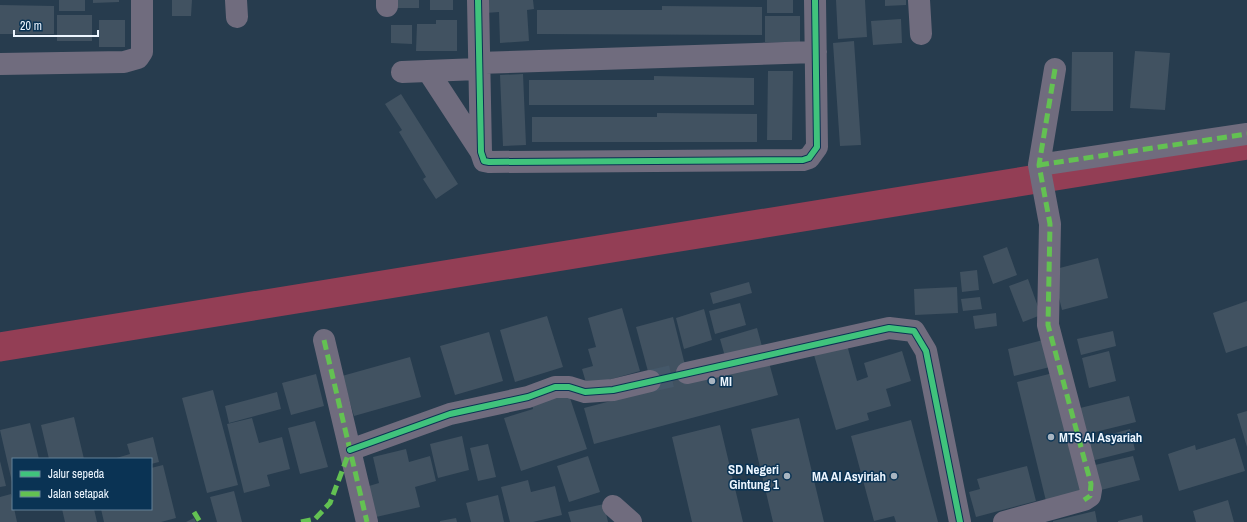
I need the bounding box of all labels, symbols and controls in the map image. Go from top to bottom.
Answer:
scale bar [14,12,98,38]
text: 20 m [20,18,42,34]
place label: MI [720,373,732,390]
marker: MI [707,376,717,386]
place label: MTS Al Asyariah [1059,429,1142,446]
marker: MTS Al Asyariah [1046,432,1056,442]
legend [12,458,152,510]
place label: SD Negeri Gintung 1 [728,461,779,493]
text: Jalur sepeda [48,466,105,482]
place label: MA Al Asyiriah [812,468,886,485]
marker: SD Negeri Gintung 1 [782,471,792,481]
marker: MA Al Asyiriah [889,471,899,481]
text: Jalan setapak [48,486,109,502]

